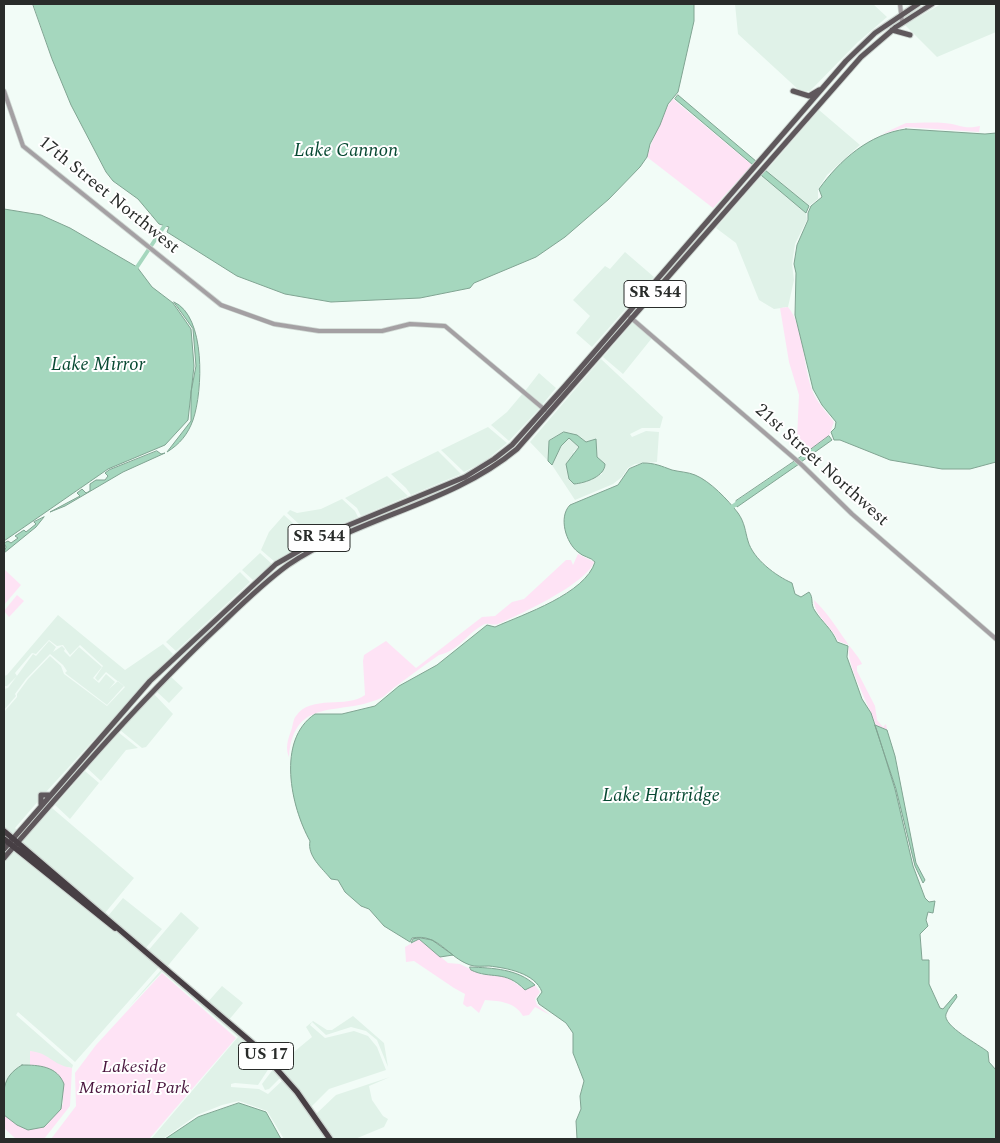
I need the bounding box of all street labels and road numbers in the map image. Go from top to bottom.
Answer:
street label: 17th Street Northwest [33,132,183,260]
road number: SR 544 [624,280,686,308]
street label: 21st Street Northwest [750,400,892,532]
road number: SR 544 [288,524,350,552]
road number: US 17 [238,1042,294,1070]

